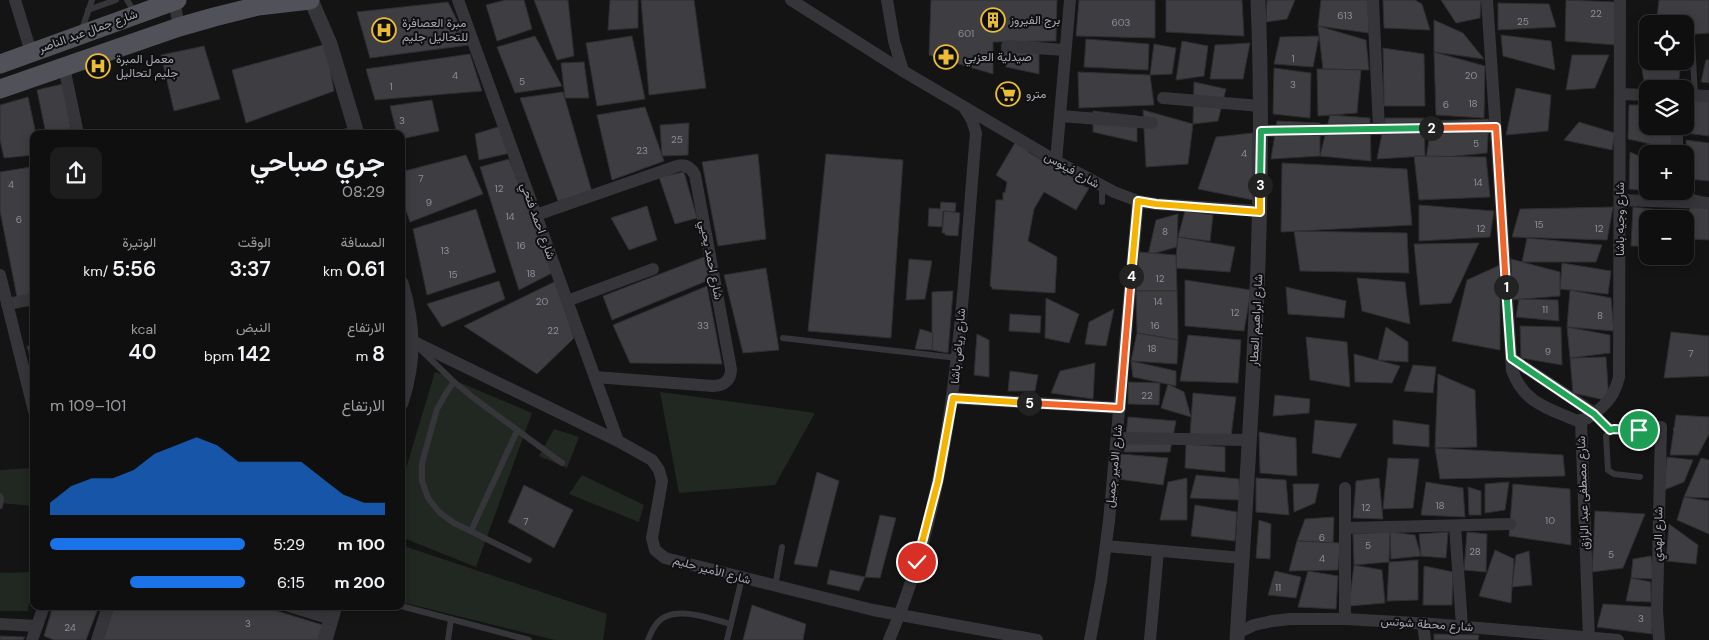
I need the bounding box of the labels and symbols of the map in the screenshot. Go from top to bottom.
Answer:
street label: شارع جمال عبد الناصر [35,6,140,58]
building icon: برج الفيروز [980,7,1006,33]
house number: 22 [1590,7,1602,20]
house number: 613 [1337,9,1353,22]
place label: برج الفيروز [1009,12,1060,29]
place label: مبرة العصافرة للتحاليل جليم [402,15,468,45]
house number: 25 [1517,15,1529,28]
house number: 603 [1111,16,1131,29]
hospital icon: مبرة العصافرة للتحاليل جليم [371,17,397,43]
house number: 601 [958,27,974,40]
pharmacy icon: صيدلية العزبي [933,44,959,70]
place label: صيدلية العزبي [964,49,1032,67]
place label: معمل المبرة جليم لتحاليل [116,51,178,81]
house number: 1 [1291,52,1295,65]
hospital icon: معمل المبرة جليم لتحاليل [85,53,111,79]
house number: 4 [452,69,458,82]
house number: 20 [1465,69,1477,82]
house number: 5 [519,75,525,88]
house number: 3 [1290,78,1296,91]
house number: 1 [389,80,393,93]
supermarket icon: مترو [995,81,1021,107]
place label: مترو [1026,86,1047,102]
house number: 18 [1468,97,1478,110]
house number: 6 [1443,98,1449,111]
house number: 3 [399,114,405,127]
pin: 2 [1418,116,1444,140]
house number: 25 [671,133,683,146]
house number: 5 [1473,137,1479,150]
house number: 23 [636,144,648,157]
house number: 4 [1241,147,1247,160]
street label: شارع فينوس [1041,148,1102,193]
house number: 7 [418,172,424,185]
pin: 3 [1248,172,1272,198]
house number: 14 [1473,176,1483,189]
house number: 4 [8,178,14,191]
street label: شارع احمد فتحي [515,181,559,262]
house number: 12 [495,182,504,195]
street label: شارع وجيه باشا [1612,182,1629,256]
house number: 9 [426,196,432,209]
house number: 14 [505,210,515,223]
house number: 6 [16,213,22,226]
house number: 15 [1534,218,1544,231]
street label: شارع احمد يحيي [694,219,727,301]
house number: 12 [1477,222,1486,235]
house number: 12 [1595,222,1604,235]
house number: 8 [1162,225,1168,238]
house number: 16 [516,239,526,252]
house number: 13 [440,244,450,257]
pin: 4 [1118,264,1144,288]
house number: 18 [526,267,536,280]
house number: 15 [448,268,458,281]
house number: 12 [1156,272,1165,285]
street label: شارع ابراهيم العطار [1246,274,1267,368]
pin: 1 [1494,274,1518,300]
house number: 20 [536,295,548,308]
house number: 14 [1153,295,1163,308]
house number: 11 [1542,303,1548,316]
house number: 12 [1231,306,1240,319]
street label: شارع رياض باشا [947,308,970,385]
house number: 8 [1597,309,1603,322]
house number: 33 [697,319,709,332]
house number: 16 [1150,319,1160,332]
house number: 22 [547,324,559,337]
house number: 18 [1147,342,1157,355]
house number: 9 [1545,345,1551,358]
house number: 7 [1688,347,1694,360]
house number: 22 [1141,389,1153,402]
pin: 5 [1016,390,1042,416]
pin [1618,409,1660,451]
street label: شارع الامير جميل [1102,424,1127,509]
street label: شارع مصطفى عبد الرازق [1573,436,1594,550]
house number: 18 [1435,499,1445,512]
house number: 12 [1362,501,1371,514]
street label: شارع الهدي [1650,507,1668,561]
house number: 10 [1545,514,1555,527]
house number: 7 [523,515,529,528]
house number: 6 [1319,531,1325,544]
house number: 5 [1365,539,1371,552]
pin [896,541,938,583]
house number: 28 [1469,545,1481,558]
house number: 5 [1608,548,1614,561]
street label: شارع الأمير حليم [671,552,753,589]
house number: 4 [1319,552,1325,565]
house number: 11 [1275,581,1281,594]
house number: 3 [1638,612,1644,625]
street label: شارع محطة شوتس [1380,613,1474,636]
house number: 3 [245,617,251,630]
house number: 24 [64,621,76,634]

